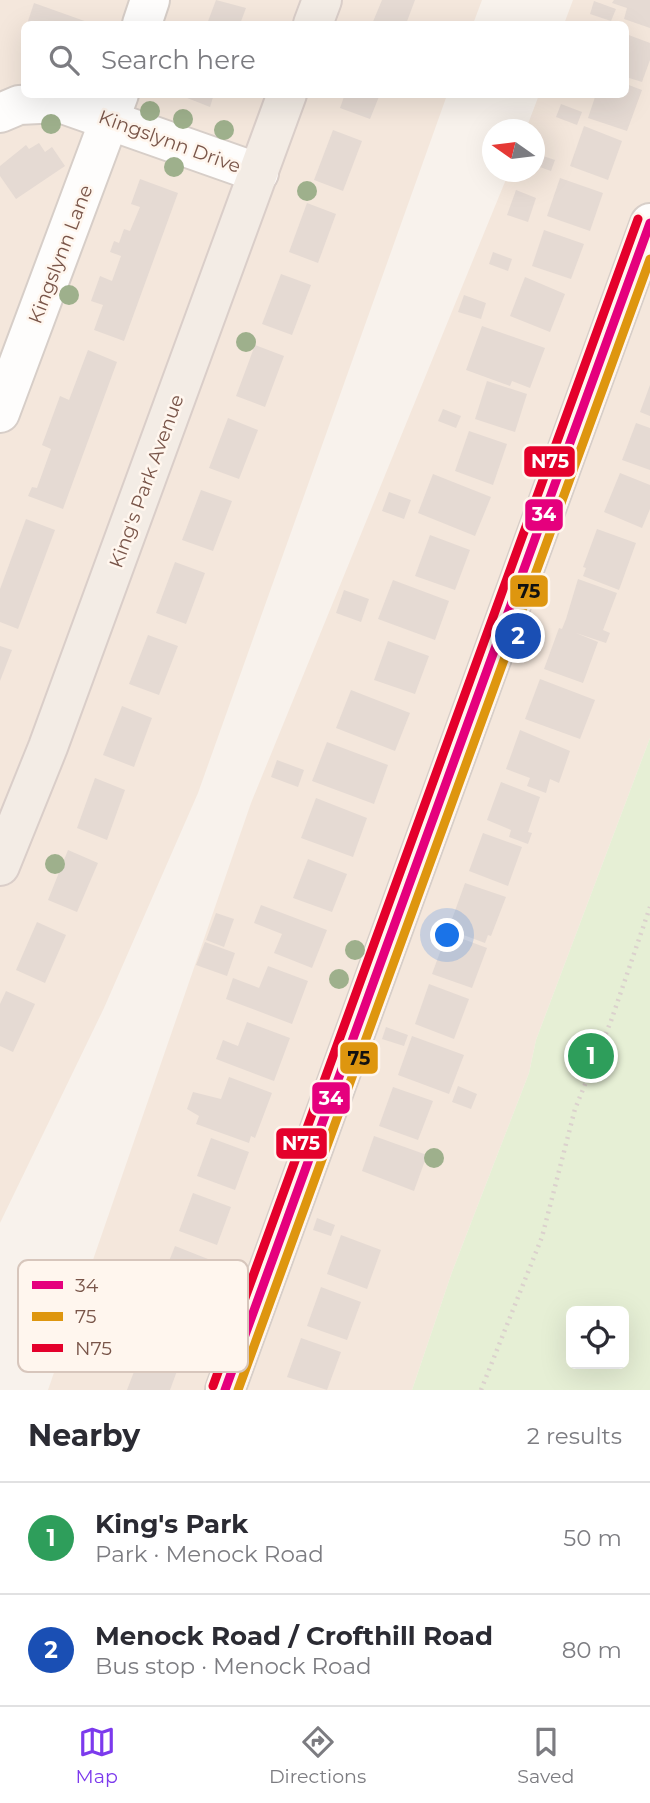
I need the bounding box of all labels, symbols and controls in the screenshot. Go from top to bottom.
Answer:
search box [21,21,629,98]
icon: search [45,41,83,79]
text: Search here [101,44,256,76]
street label: Kingslynn Drive [96,105,244,178]
north arrow [482,119,545,182]
street label: Kingslynn Lane [23,182,97,327]
street label: King's Park Avenue [104,391,189,571]
line badge: N75 [523,445,576,478]
text: N75 [531,450,569,473]
line badge: 34 [524,498,564,532]
text: 34 [531,503,556,526]
line badge: 75 [509,574,549,608]
text: 75 [518,580,540,603]
pin: 2 [495,610,541,662]
your location [430,918,464,952]
pin: 1 [568,1030,614,1082]
line badge: 75 [339,1041,379,1075]
text: 75 [348,1047,370,1070]
line badge: 34 [311,1081,351,1115]
text: 34 [318,1087,343,1110]
line badge: N75 [275,1127,328,1160]
text: N75 [282,1132,320,1155]
legend [18,1260,248,1372]
text: 34 [75,1274,99,1297]
text: 75 [75,1305,97,1328]
map controls [566,1306,629,1369]
button: locate [566,1306,629,1369]
text: N75 [75,1337,112,1360]
text: Nearby [28,1417,140,1454]
text: 2 results [527,1422,622,1450]
text: King's Park [95,1508,248,1540]
text: 1 [46,1524,56,1552]
text: 50 m [563,1524,622,1552]
text: Park · Menock Road [95,1540,324,1568]
text: Menock Road / Crofthill Road [95,1620,493,1652]
text: 2 [44,1636,58,1664]
text: 80 m [562,1636,622,1664]
text: Bus stop · Menock Road [95,1652,372,1680]
tab: Map [76,1723,118,1788]
tab: Directions [269,1723,366,1788]
tab: Saved [517,1723,574,1788]

